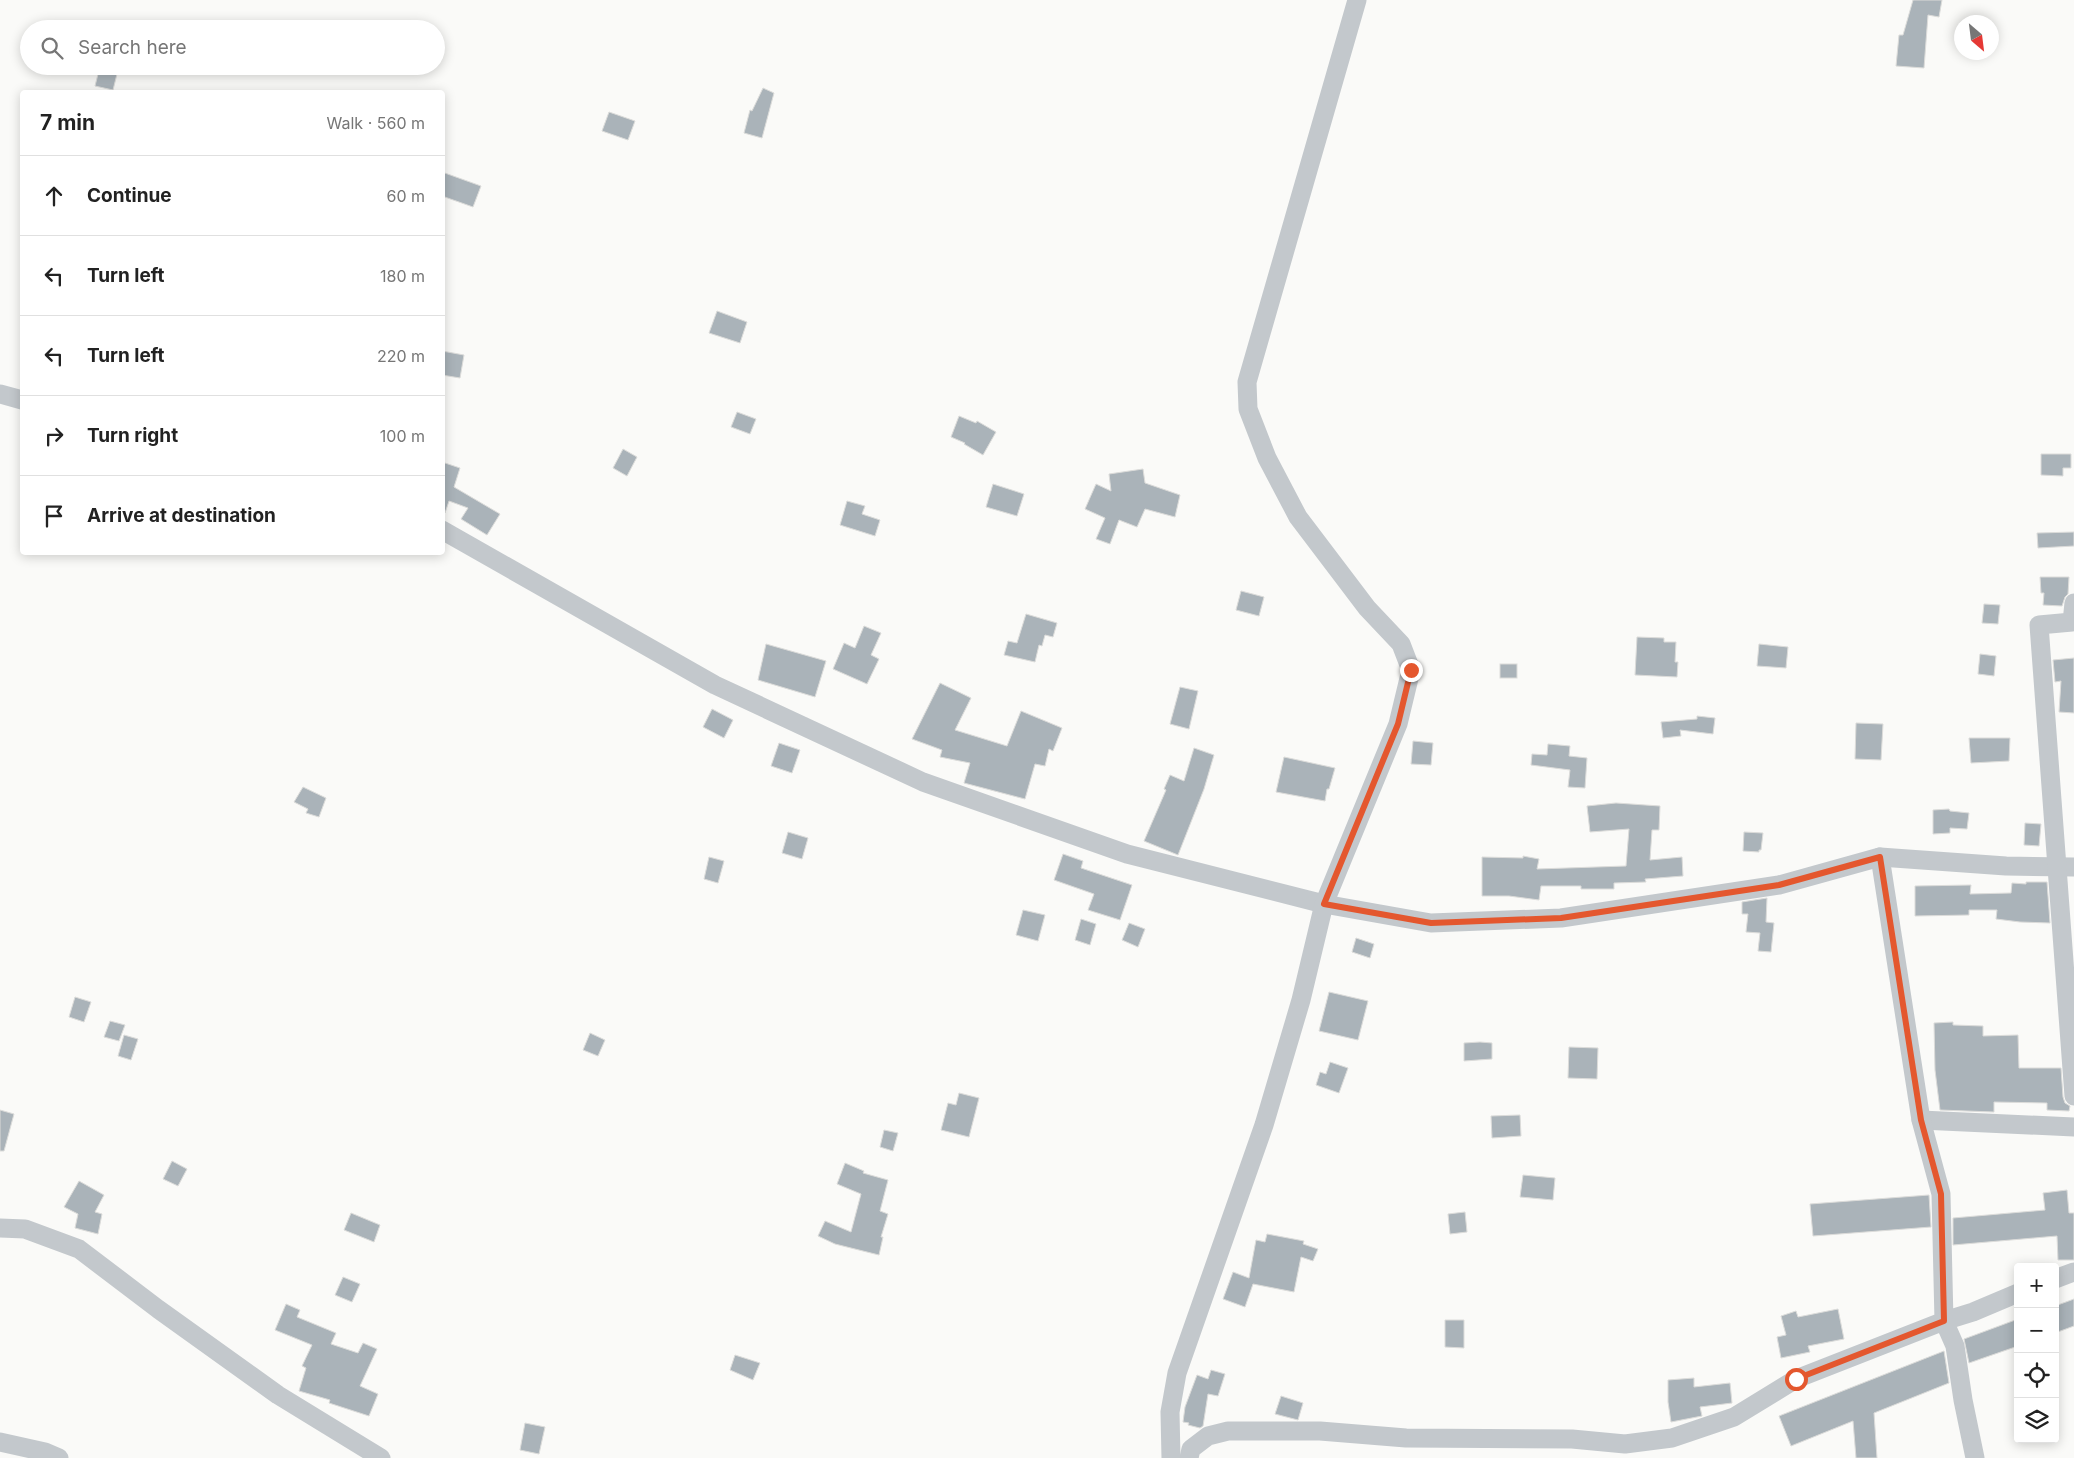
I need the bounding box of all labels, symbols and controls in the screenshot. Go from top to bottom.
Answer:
north arrow [1954,15,1999,60]
search box [20,20,445,75]
icon: search [38,34,66,62]
text: Search here [78,36,187,59]
text: 7 min [40,110,95,135]
text: Walk · 560 m [327,113,425,133]
icon: ahead [40,182,68,210]
text: Continue [87,184,172,207]
text: 60 m [386,186,425,206]
icon: left [40,262,68,290]
text: Turn left [87,264,165,287]
text: 180 m [380,266,425,286]
icon: left [40,342,68,370]
text: Turn left [87,344,165,367]
text: 220 m [377,346,425,366]
icon: right [40,422,68,450]
text: Turn right [87,424,178,447]
text: 100 m [380,426,425,446]
icon: arrive [40,502,68,530]
text: Arrive at destination [87,504,276,527]
route end [1400,659,1423,682]
map controls [2014,1263,2059,1443]
button: + [2014,1263,2059,1308]
button: − [2014,1308,2059,1353]
button: locate [2014,1353,2059,1398]
route start [1785,1368,1808,1391]
button: layers [2014,1398,2059,1443]

